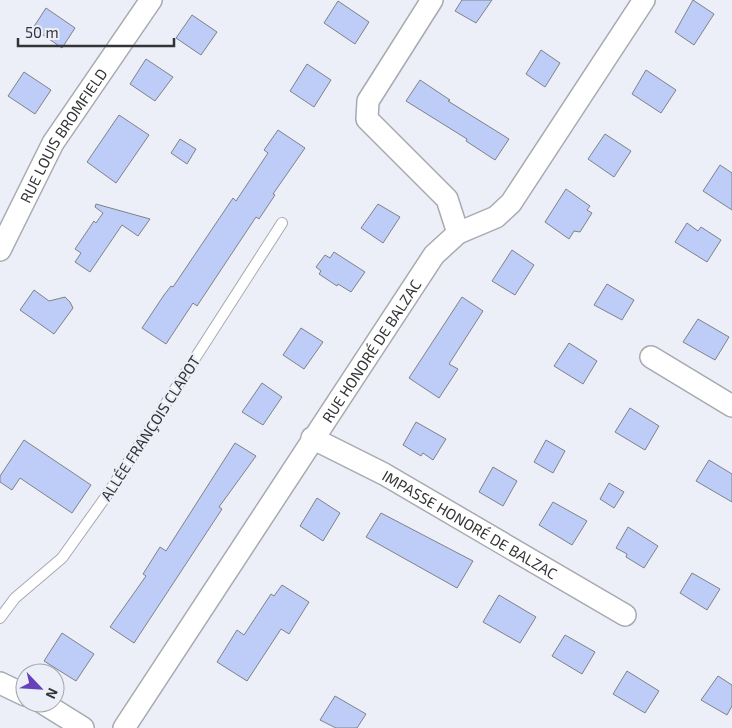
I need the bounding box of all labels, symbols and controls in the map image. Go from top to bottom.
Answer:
scale bar [18,15,174,47]
text: 50 m [25,23,59,41]
street label: RUE LOUIS BROMFIELD [16,65,111,206]
street label: RUE HONORÉ DE BALZAC [318,276,425,426]
street label: ALLÉE FRANÇOIS CLAPOT [96,352,205,504]
street label: IMPASSE HONORÉ DE BALZAC [379,466,561,583]
north arrow [15,663,65,713]
text: N [42,686,62,702]

